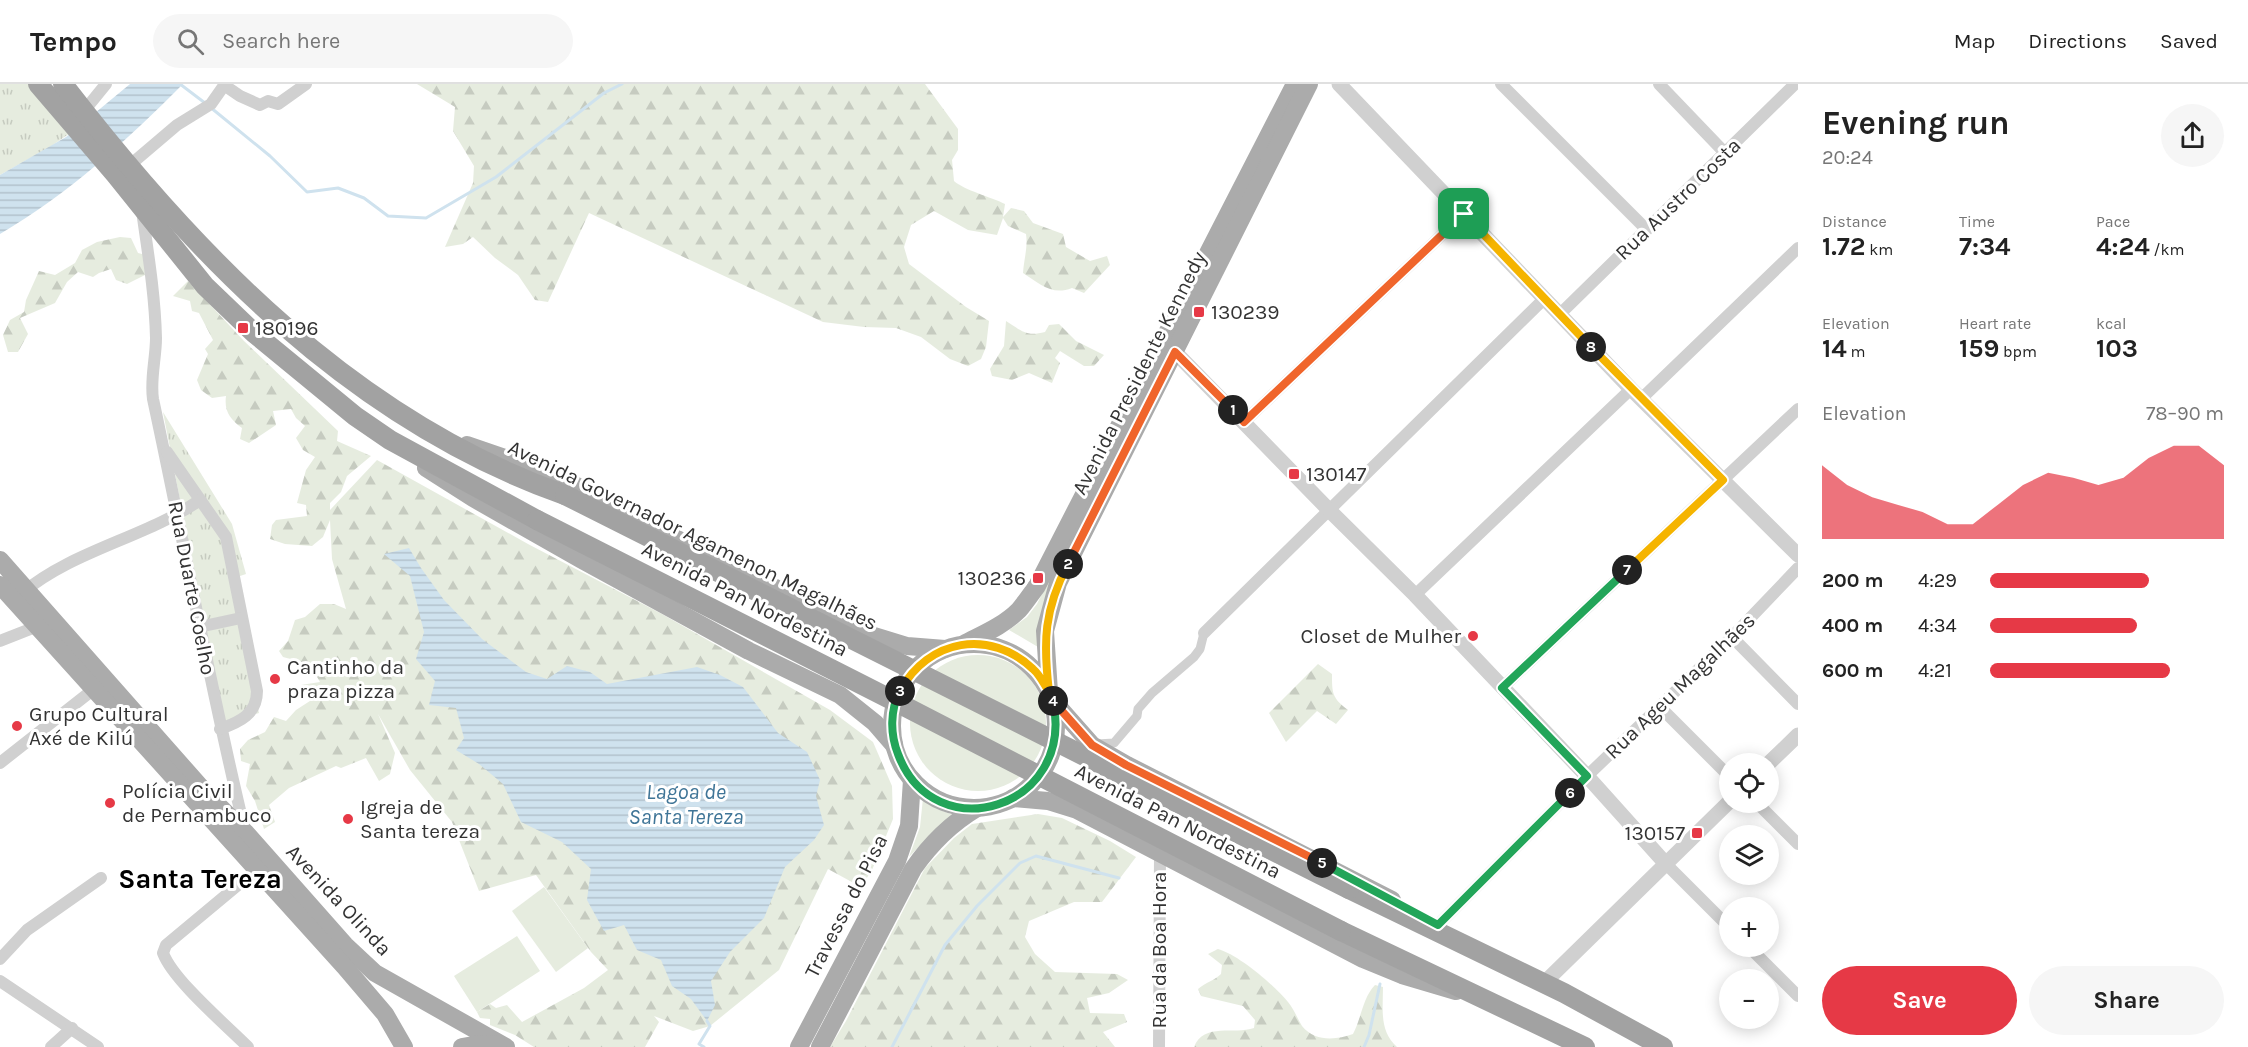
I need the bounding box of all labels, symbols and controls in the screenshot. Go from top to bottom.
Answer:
search box [153,14,573,68]
text: Tempo [30,25,117,58]
icon: search [174,25,207,58]
text: Search here [222,28,340,54]
text: Map [1954,29,1995,53]
text: Directions [2028,29,2127,53]
text: Saved [2160,29,2218,53]
text: Evening run [1822,104,2010,142]
button: share [2161,104,2224,167]
street label: Rua Austro Costa [1610,133,1746,265]
text: 20:24 [1822,146,1873,169]
pin [1438,188,1489,239]
icon: arrive [1447,197,1480,230]
text: Distance [1822,212,1887,231]
text: Time [1959,212,1995,231]
text: Pace [2096,212,2130,231]
text: 1.72 [1822,231,1866,262]
text: 7:34 [1959,231,2011,262]
text: 4:24 [2096,231,2150,262]
text: km [1866,240,1893,259]
text: /km [2150,240,2184,259]
street label: Avenida Presidente Kennedy [1067,247,1211,499]
place label: 130239 [1211,300,1280,324]
marker: 130239 [1192,305,1206,319]
text: Elevation [1822,314,1890,333]
text: Heart rate [1959,314,2031,333]
text: kcal [2096,314,2127,333]
place label: 180196 [255,316,318,340]
marker: 180196 [236,321,250,335]
pin: 8 [1576,332,1606,362]
text: 14 [1822,333,1847,364]
text: 159 [1959,333,1999,364]
text: 103 [2096,333,2138,364]
text: 8 [1586,337,1596,356]
text: m [1847,342,1866,361]
text: bpm [1999,342,2037,361]
pin: 1 [1218,395,1248,425]
text: 1 [1230,400,1236,419]
text: Elevation [1822,402,1907,425]
text: 78–90 m [2146,402,2224,425]
street label: Avenida Governador Agamenon Magalhães [504,435,882,635]
place label: 130147 [1306,462,1366,486]
marker: 130147 [1287,467,1301,481]
street label: Rua Duarte Coelho [163,499,221,677]
street label: Avenida Pan Nordestina [638,537,852,661]
pin: 2 [1053,549,1083,579]
text: 2 [1063,554,1073,573]
pin: 7 [1612,555,1642,585]
text: 7 [1623,560,1631,579]
place label: 130236 [958,566,1026,590]
text: 200 m [1822,569,1883,592]
text: 4:29 [1918,569,1957,592]
marker: 130236 [1031,571,1045,585]
street label: Rua Ageu Magalhães [1600,608,1760,764]
text: 400 m [1822,614,1883,637]
text: 4:34 [1918,614,1957,637]
place label: Closet de Mulher [1300,624,1461,648]
marker: Closet de Mulher [1466,629,1480,643]
place label: Cantinho da praza pizza [287,655,404,703]
text: 600 m [1822,659,1883,682]
text: 4:21 [1918,659,1952,682]
marker: Cantinho da praza pizza [268,672,282,686]
pin: 3 [885,676,915,706]
text: 3 [895,681,905,700]
pin: 4 [1038,686,1068,716]
text: 4 [1048,691,1058,710]
place label: Grupo Cultural Axé de Kilú [29,702,169,750]
marker: Grupo Cultural Axé de Kilú [10,719,24,733]
map controls [1719,753,1779,1029]
button: locate [1719,753,1779,813]
street label: Avenida Pan Nordestina [1071,759,1285,883]
pin: 6 [1555,778,1585,808]
place label: Polícia Civil de Pernambuco [122,779,272,827]
water label: Lagoa de Santa Tereza [628,779,744,830]
text: 6 [1565,783,1575,802]
place label: Igreja de Santa tereza [360,795,480,843]
marker: Polícia Civil de Pernambuco [103,796,117,810]
marker: Igreja de Santa tereza [341,812,355,826]
place label: 130157 [1625,821,1685,845]
button: layers [1719,825,1779,885]
marker: 130157 [1690,826,1704,840]
street label: Travessa do Pisa [800,830,892,982]
street label: Avenida Olinda [281,839,397,961]
pin: 5 [1307,848,1337,878]
text: 5 [1317,853,1327,872]
district label: Santa Tereza [118,863,282,895]
street label: Rua da Boa Hora [1147,872,1171,1028]
button: + [1719,897,1779,957]
button: Save [1822,966,2017,1035]
button: Share [2029,966,2224,1035]
button: − [1719,969,1779,1029]

